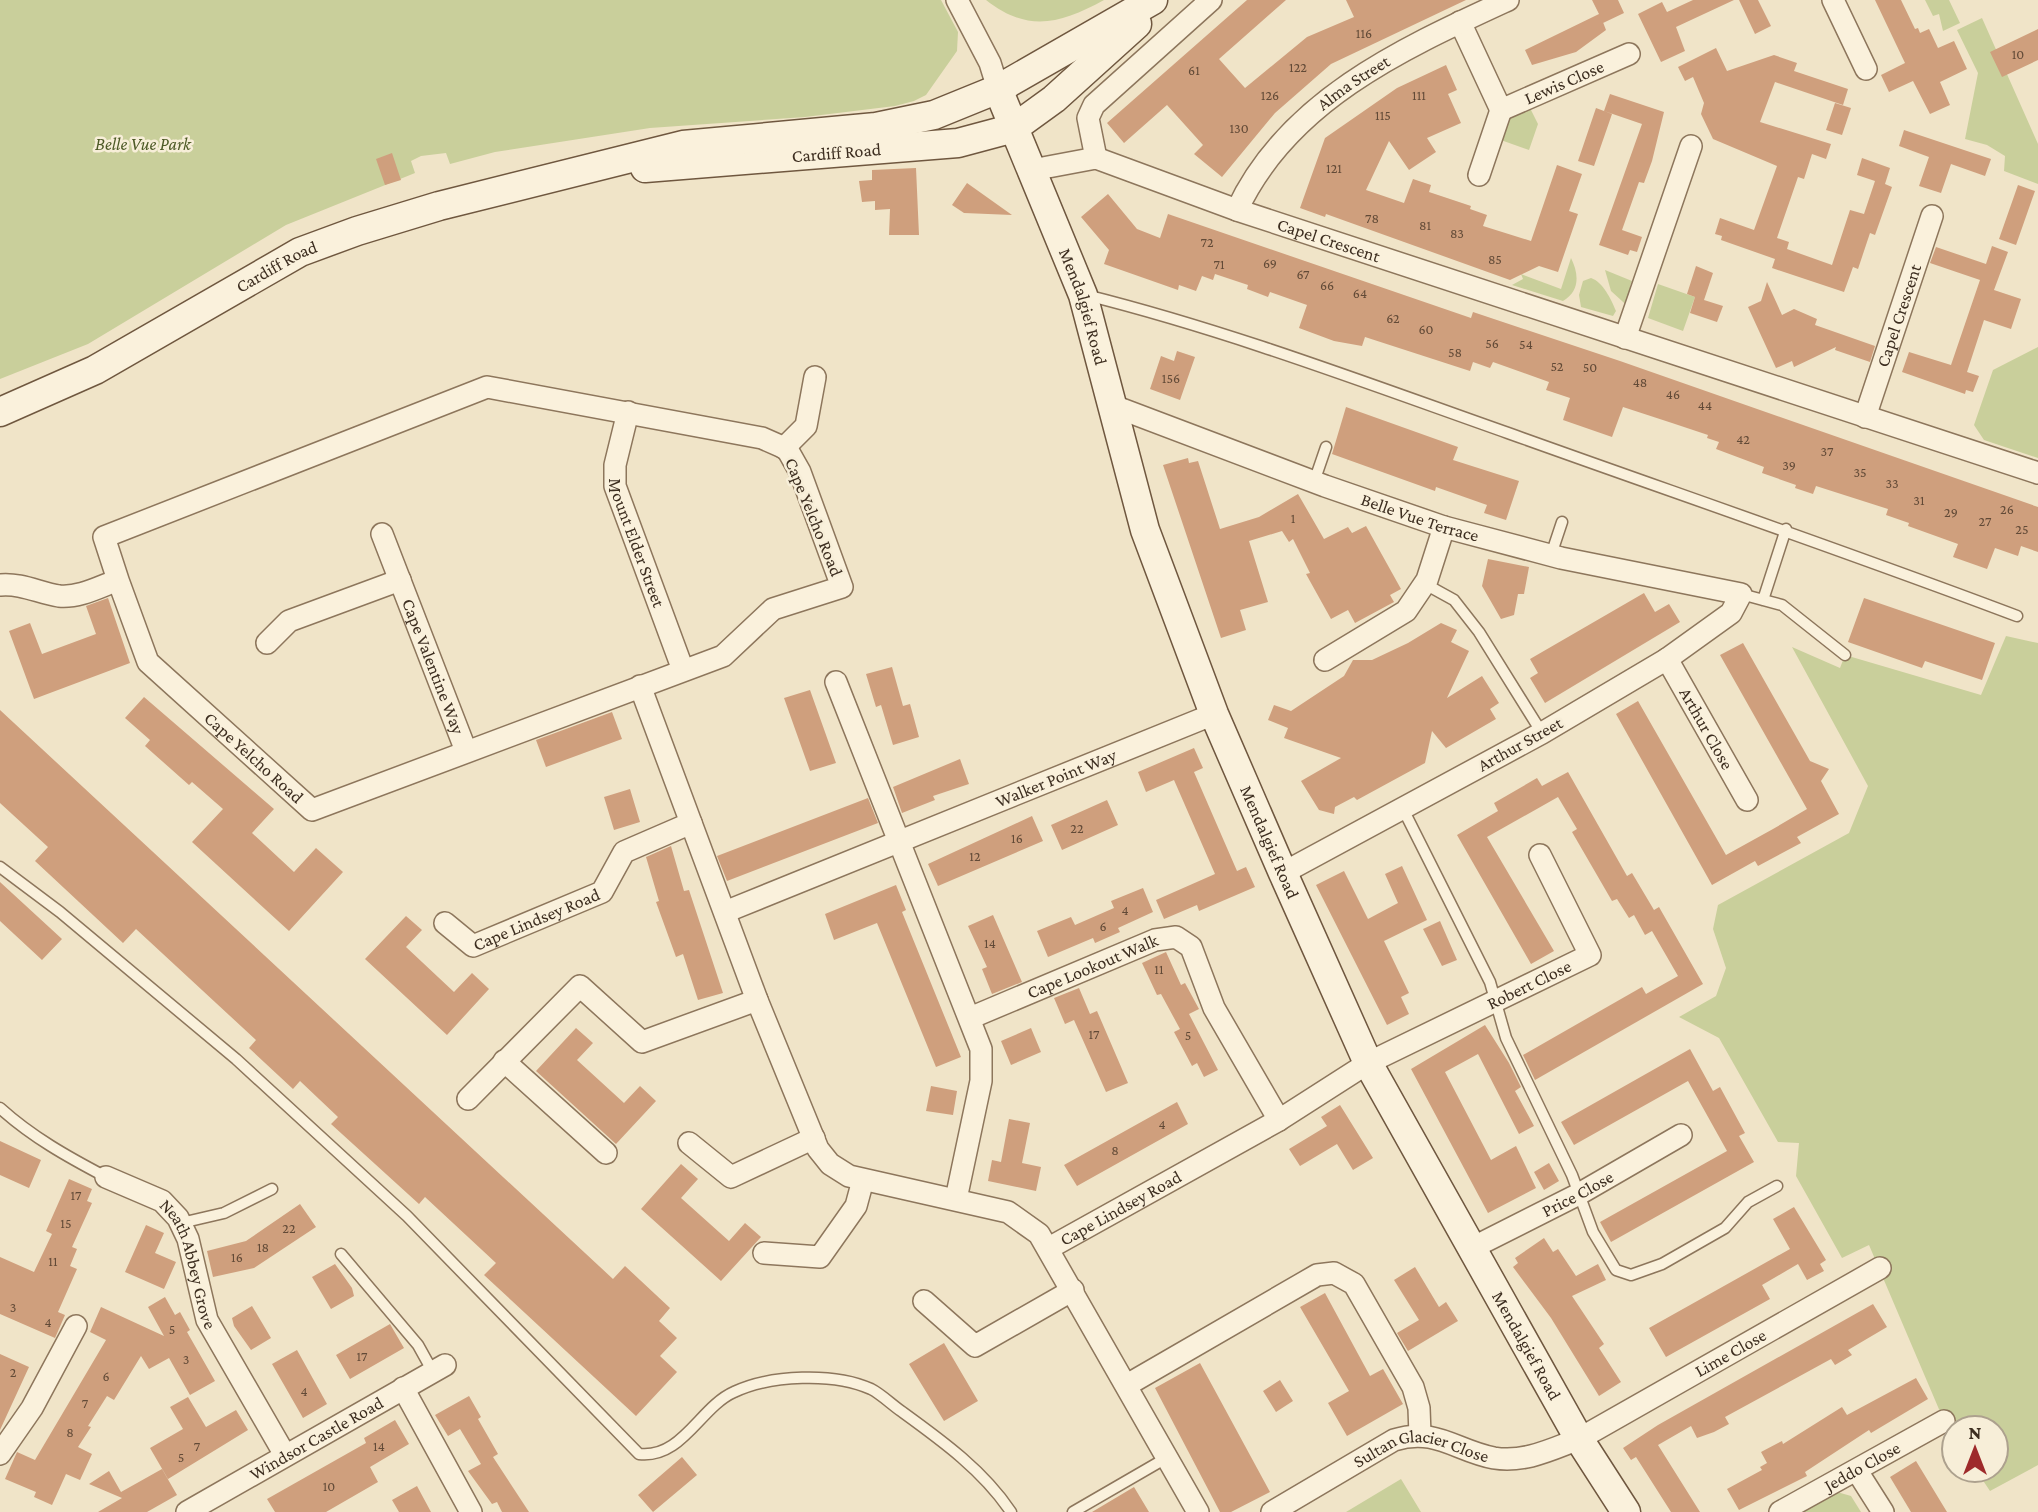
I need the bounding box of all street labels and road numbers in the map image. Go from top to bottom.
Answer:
street label: Alma Street [1313,50,1394,114]
street label: Lewis Close [1521,56,1607,108]
street label: Cardiff Road [791,139,882,166]
street label: Capel Crescent [1275,214,1384,267]
street label: Cardiff Road [232,236,320,297]
street label: Mendalgief Road [1055,245,1111,368]
street label: Capel Crescent [1872,261,1926,369]
street label: Cape Yelcho Road [781,455,847,580]
street label: Mount Elder Street [605,478,669,611]
street label: Belle Vue Terrace [1359,489,1481,546]
street label: Cape Valentine Way [398,596,469,738]
street label: Arthur Close [1675,684,1738,773]
street label: Cape Yelcho Road [200,708,308,808]
street label: Arthur Street [1474,712,1567,775]
street label: Walker Point Way [993,744,1120,811]
street label: Mendalgief Road [1236,782,1303,902]
street label: Cape Lindsey Road [470,884,603,955]
street label: Cape Lookout Walk [1024,930,1161,1003]
street label: Robert Close [1484,956,1574,1014]
street label: Cape Lindsey Road [1057,1166,1185,1250]
street label: Price Close [1539,1166,1617,1221]
street label: Neath Abbey Grove [156,1195,220,1333]
street label: Mendalgief Road [1488,1288,1565,1404]
street label: Lime Close [1691,1325,1770,1381]
street label: Windsor Castle Road [246,1392,387,1484]
street label: Sultan Glacier Close [1350,1426,1491,1472]
street label: Jeddo Close [1819,1437,1904,1496]

